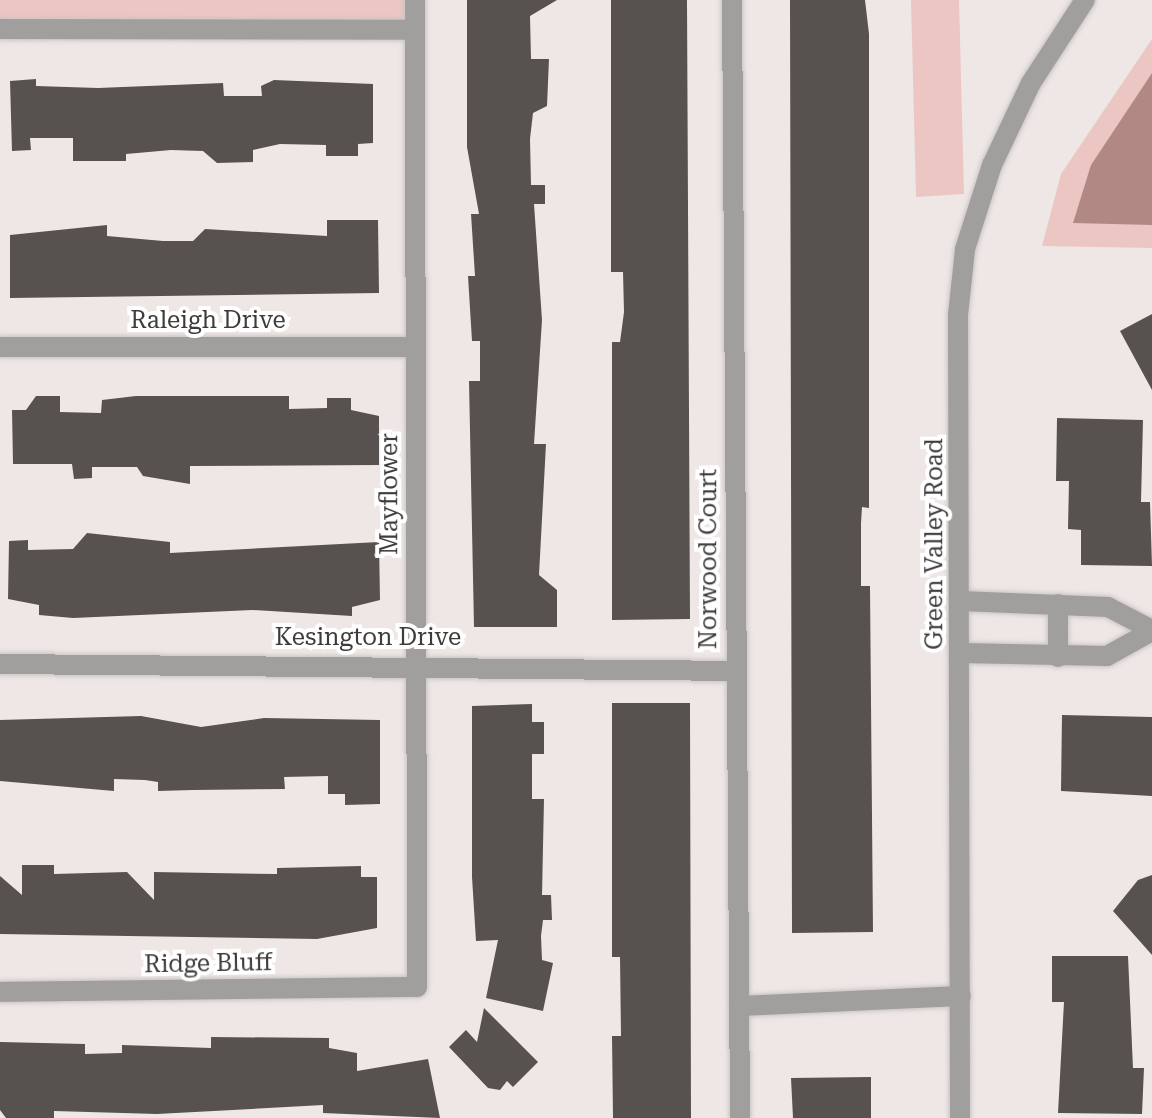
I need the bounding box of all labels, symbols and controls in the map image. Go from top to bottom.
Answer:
street label: Raleigh Drive [130,307,286,335]
street label: Mayflower [376,433,404,555]
street label: Green Valley Road [921,438,949,650]
street label: Norwood Court [695,469,723,649]
street label: Kesington Drive [275,624,461,652]
street label: Ridge Bluff [144,948,272,980]

